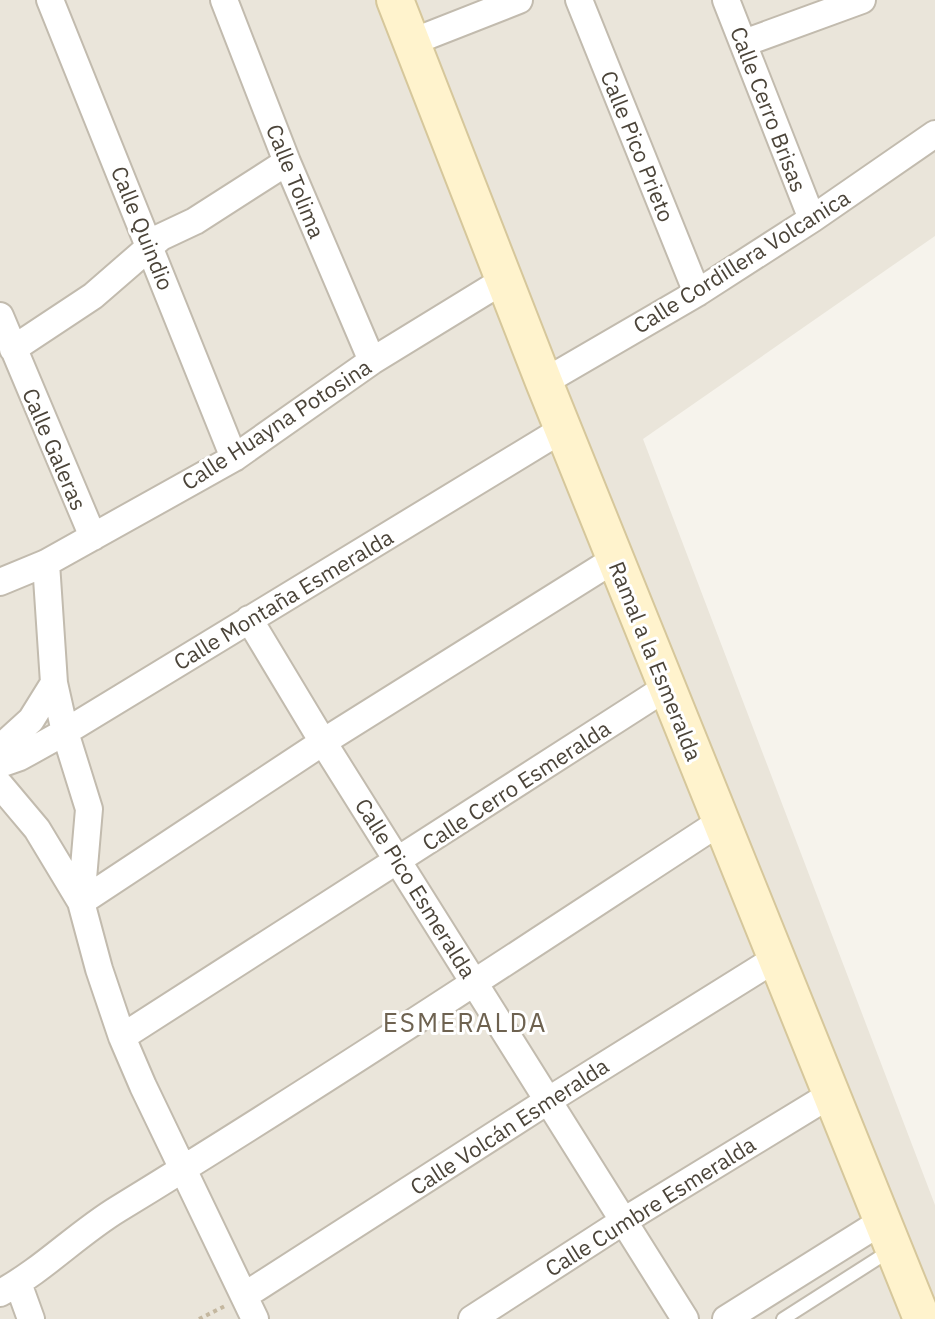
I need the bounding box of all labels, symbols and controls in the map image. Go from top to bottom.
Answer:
street label: Calle Cerro Brisas [724,22,814,196]
street label: Calle Pico Prieto [594,66,682,226]
street label: Calle Tolima [260,120,332,243]
street label: Calle Quindio [105,162,181,294]
street label: Calle Cordillera Volcanica [627,182,855,340]
street label: Calle Huayna Potosina [176,352,376,496]
street label: Calle Galeras [16,383,94,515]
street label: Calle Montaña Esmeralda [168,522,398,676]
street label: Ramal a la Esmeralda [603,557,709,765]
street label: Calle Cerro Esmeralda [416,713,616,857]
street label: Calle Pico Esmeralda [349,793,483,984]
district label: ESMERALDA [383,1005,547,1039]
street label: Calle Volcán Esmeralda [404,1051,614,1201]
street label: Calle Cumbre Esmeralda [539,1129,761,1283]

